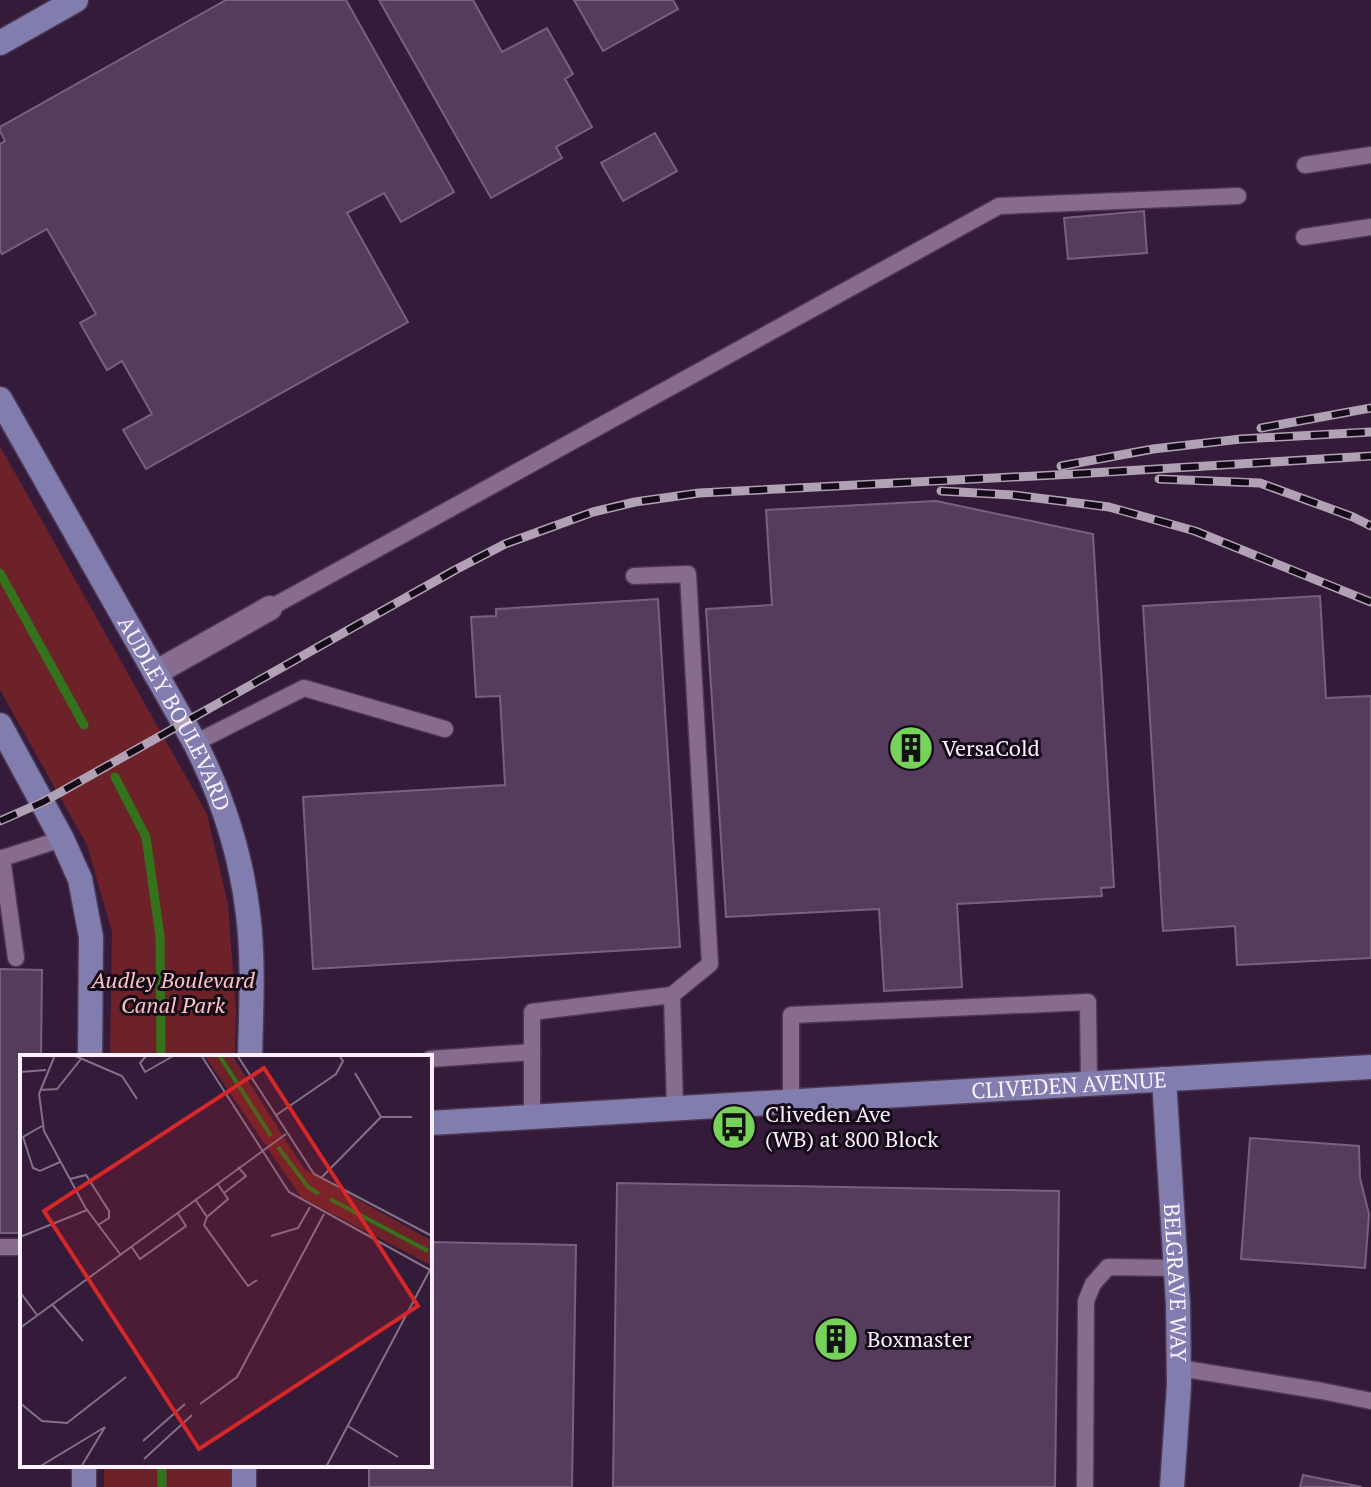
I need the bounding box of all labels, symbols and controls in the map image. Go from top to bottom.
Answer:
street label: AUDLEY BOULEVARD [112,611,238,815]
building icon: VersaCold [887,724,935,772]
place label: VersaCold [942,733,1040,762]
park label: Audley Boulevard Canal Park [89,965,256,1019]
inset map [20,1055,432,1467]
street label: CLIVEDEN AVENUE [970,1064,1167,1105]
place label: Cliveden Ave (WB) at 800 Block [765,1099,939,1153]
bus stop icon: Cliveden Ave (WB) at 800 Block [710,1103,758,1151]
street label: BELGRAVE WAY [1158,1202,1194,1363]
building icon: Boxmaster [812,1315,860,1363]
place label: Boxmaster [867,1324,972,1353]

